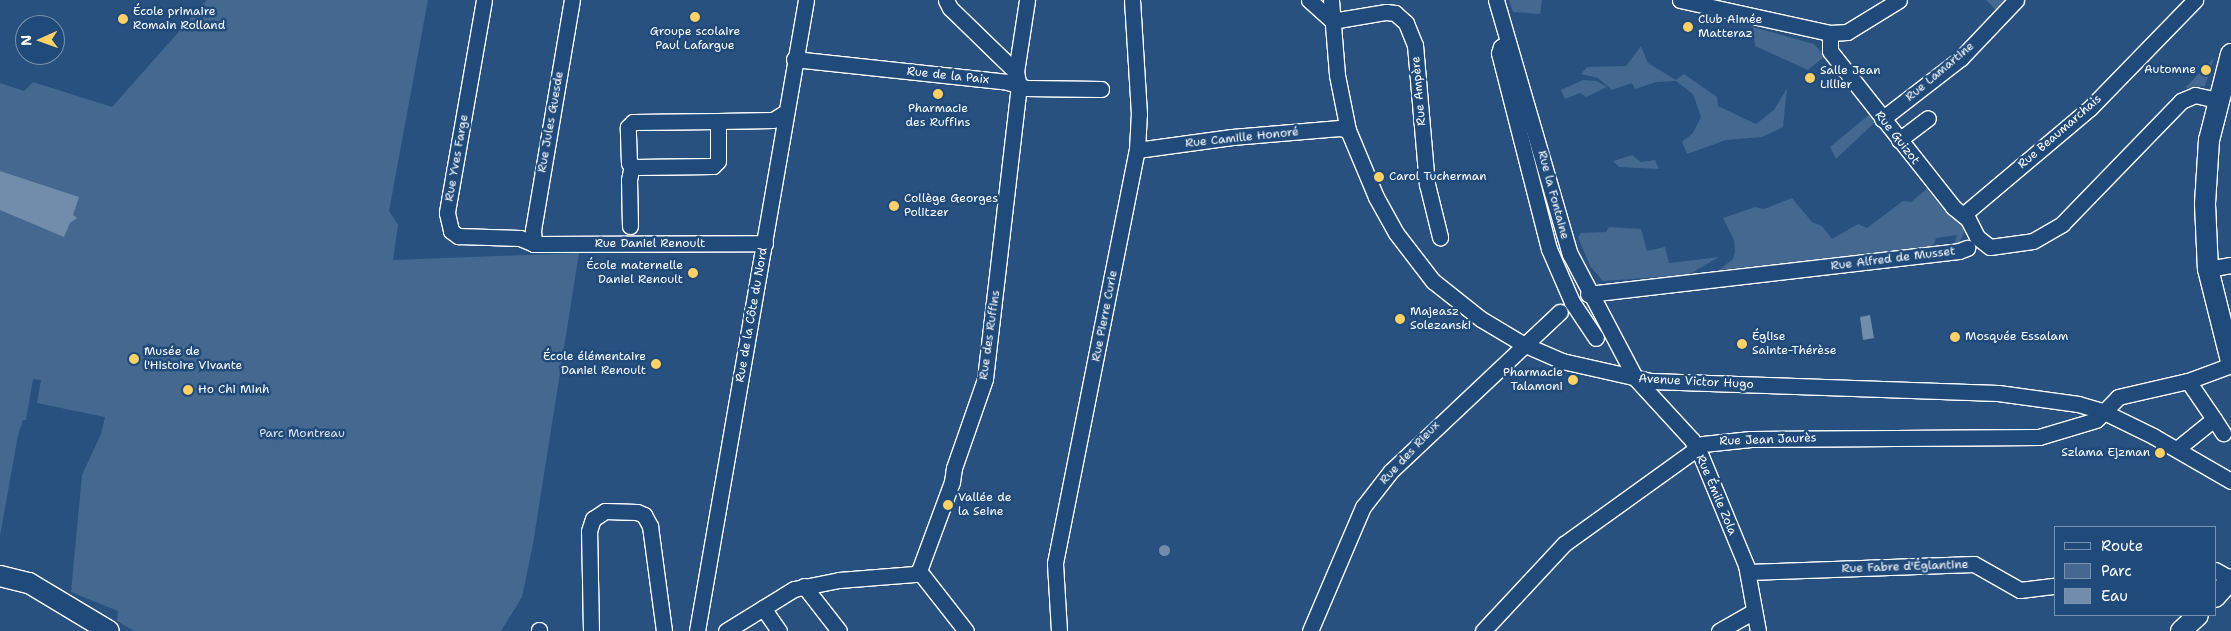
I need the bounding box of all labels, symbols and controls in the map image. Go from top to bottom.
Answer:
place label: École primaire Romain Rolland [133,5,225,33]
marker: Groupe scolaire Paul Lafargue [689,11,701,23]
marker: École primaire Romain Rolland [117,13,129,25]
place label: Club Aimée Matteraz [1698,13,1762,41]
north arrow [15,15,65,65]
marker: Club Aimée Matteraz [1682,21,1694,33]
place label: Groupe scolaire Paul Lafargue [650,25,740,53]
text: N [17,35,35,46]
street label: Rue Lamartine [1903,39,1977,105]
street label: Rue Ampère [1409,56,1429,126]
place label: Automne [2144,63,2196,77]
place label: Salle Jean Lillier [1820,64,1880,92]
marker: Automne [2200,64,2212,76]
street label: Rue de la Paix [906,65,990,87]
street label: Rue Jules Guesde [535,70,567,174]
marker: Salle Jean Lillier [1804,72,1816,84]
marker: Pharmacie des Ruffins [932,88,944,100]
street label: Rue Beaumarchais [2015,92,2105,172]
place label: Pharmacie des Ruffins [906,102,970,130]
street label: Rue Guizot [1872,108,1922,168]
street label: Rue Yves Farge [442,113,472,203]
street label: Rue Camille Honoré [1185,125,1299,151]
street label: Rue la Fontaine [1534,149,1572,241]
place label: Carol Tucherman [1389,170,1487,184]
marker: Carol Tucherman [1373,171,1385,183]
place label: Collège Georges Politzer [904,192,998,220]
marker: Collège Georges Politzer [888,200,900,212]
street label: Rue Daniel Renoult [595,237,705,251]
street label: Rue Alfred de Musset [1830,244,1956,274]
street label: Rue de la Côte du Nord [733,246,771,384]
place label: École maternelle Daniel Renoult [586,259,683,287]
marker: École maternelle Daniel Renoult [687,267,699,279]
street label: Rue Pierre Curie [1089,269,1121,363]
street label: Rue des Ruffins [977,289,1003,381]
place label: Majeasz Solezanski [1410,305,1471,333]
marker: Majeasz Solezanski [1394,313,1406,325]
place label: Église Sainte-Thérèse [1752,330,1837,358]
place label: Mosquée Essalam [1965,330,2068,344]
marker: Mosquée Essalam [1949,331,1961,343]
marker: Église Sainte-Thérèse [1736,338,1748,350]
place label: Musée de l'Histoire Vivante [144,345,242,373]
place label: École élémentaire Daniel Renoult [543,350,646,378]
marker: Musée de l'Histoire Vivante [128,353,140,365]
marker: École élémentaire Daniel Renoult [650,358,662,370]
place label: Pharmacie Talamoni [1503,366,1563,394]
street label: Avenue Victor Hugo [1638,372,1754,392]
marker: Pharmacie Talamoni [1567,374,1579,386]
place label: Ho Chi Minh [198,383,270,397]
marker: Ho Chi Minh [182,384,194,396]
street label: Rue des Rieux [1377,418,1443,488]
park label: Parc Montreau [259,427,345,441]
street label: Rue Jean Jaurès [1719,431,1817,449]
place label: Szlama Ejzman [2061,446,2150,460]
marker: Szlama Ejzman [2154,447,2166,459]
street label: Rue Émile Zola [1693,453,1739,537]
place label: Vallée de la Seine [958,491,1011,519]
marker: Vallée de la Seine [942,499,954,511]
legend [2054,526,2216,616]
text: Route [2101,536,2143,556]
street label: Rue Fabre d'Églantine [1841,558,1969,576]
text: Parc [2101,561,2132,581]
text: Eau [2101,586,2128,606]

